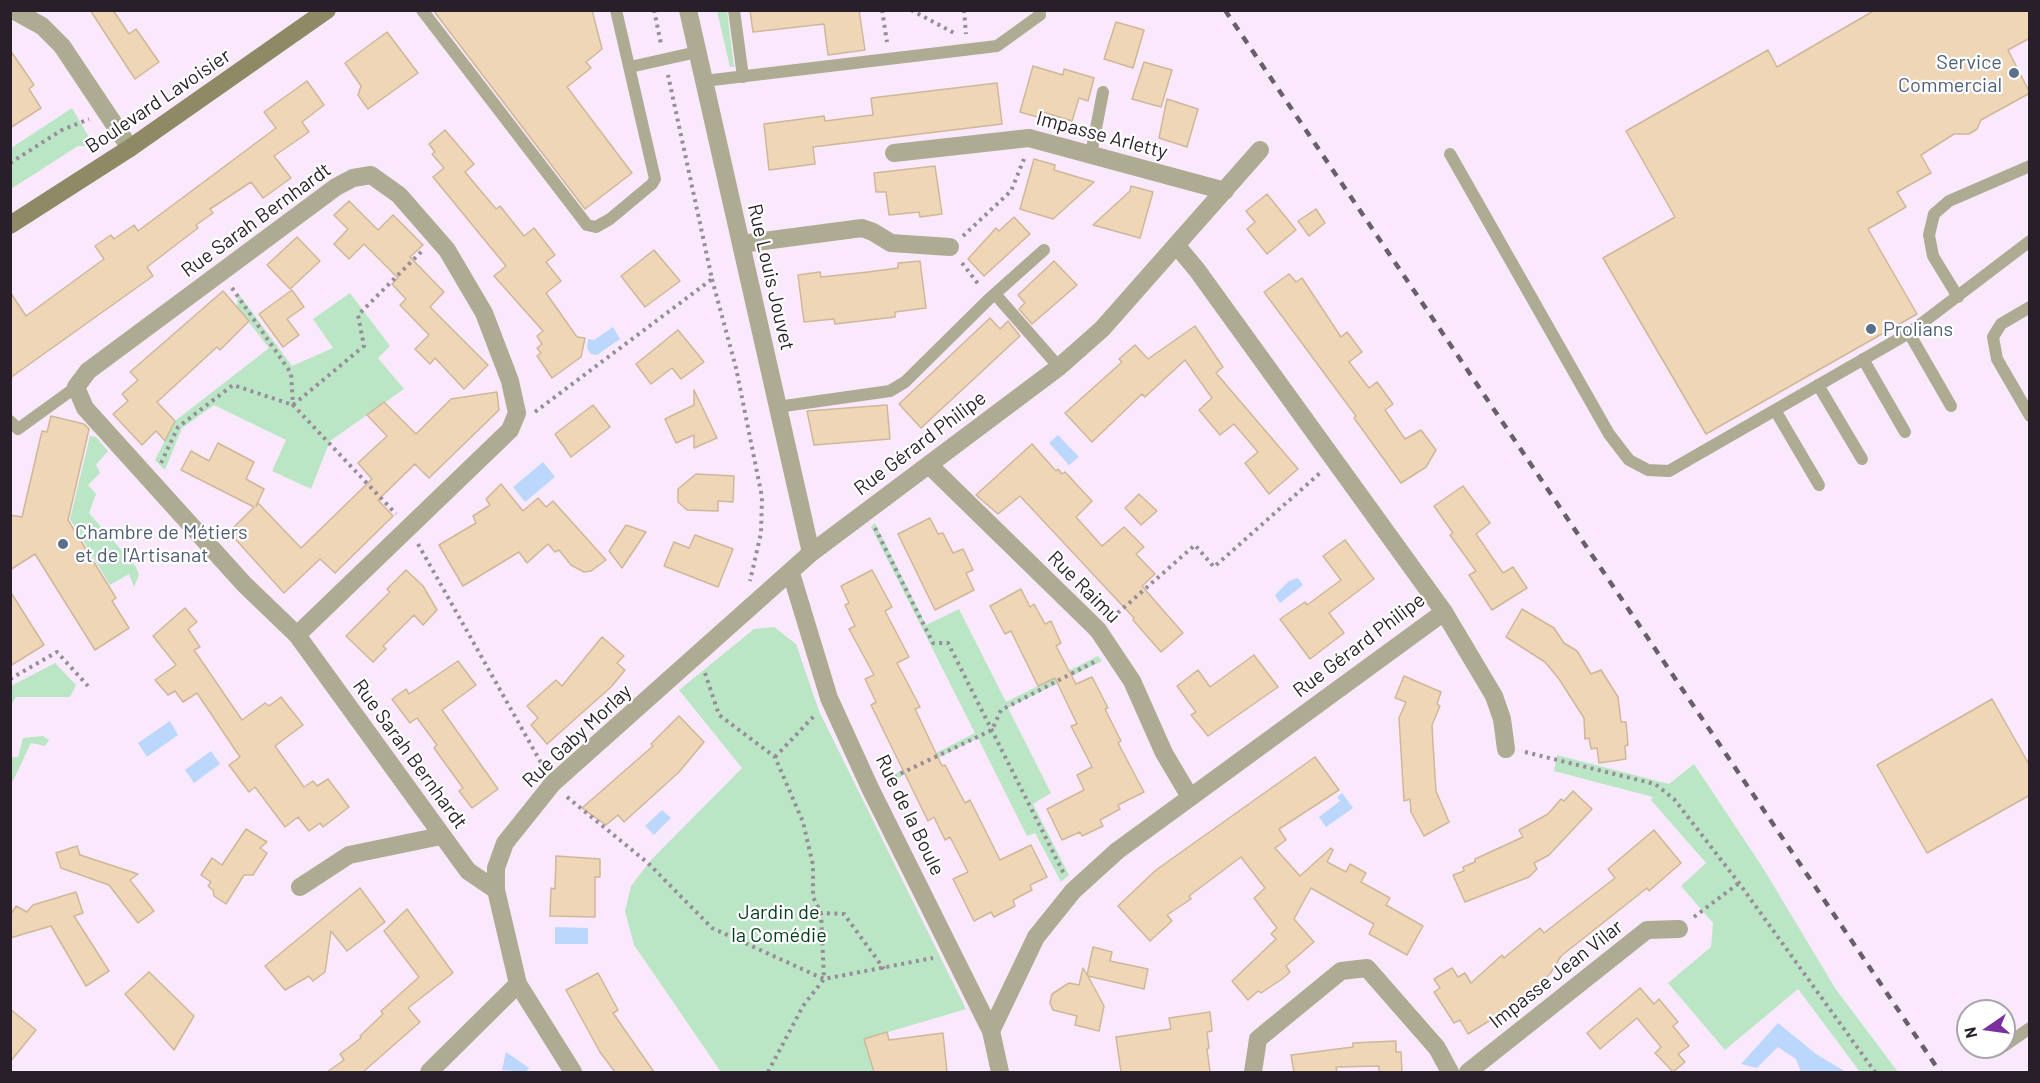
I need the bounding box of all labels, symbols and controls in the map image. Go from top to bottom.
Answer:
street label: Boulevard Lavoisier [81,44,235,158]
place label: Service Commercial [1898,50,2002,97]
marker: Service Commercial [2007,66,2021,80]
street label: Impasse Arletty [1034,106,1170,164]
street label: Rue Sarah Bernhardt [176,158,336,282]
street label: Rue Louis Jouvet [742,201,800,353]
place label: Prolians [1883,317,1953,341]
marker: Prolians [1864,322,1878,336]
street label: Rue Gérard Philipe [849,386,991,500]
place label: Chambre de Métiers et de l'Artisanat [75,520,248,567]
marker: Chambre de Métiers et de l'Artisanat [56,537,70,551]
street label: Rue Raimu [1043,546,1125,628]
street label: Rue Gérard Philipe [1288,588,1430,702]
street label: Rue Sarah Bernhardt [348,674,472,834]
street label: Rue Gaby Morlay [518,679,636,793]
street label: Rue de la Boule [870,751,950,879]
park label: Jardin de la Comédie [731,900,827,947]
street label: Impasse Jean Vilar [1485,914,1627,1034]
north arrow [1956,999,2016,1059]
text: N [1959,1025,1980,1040]

